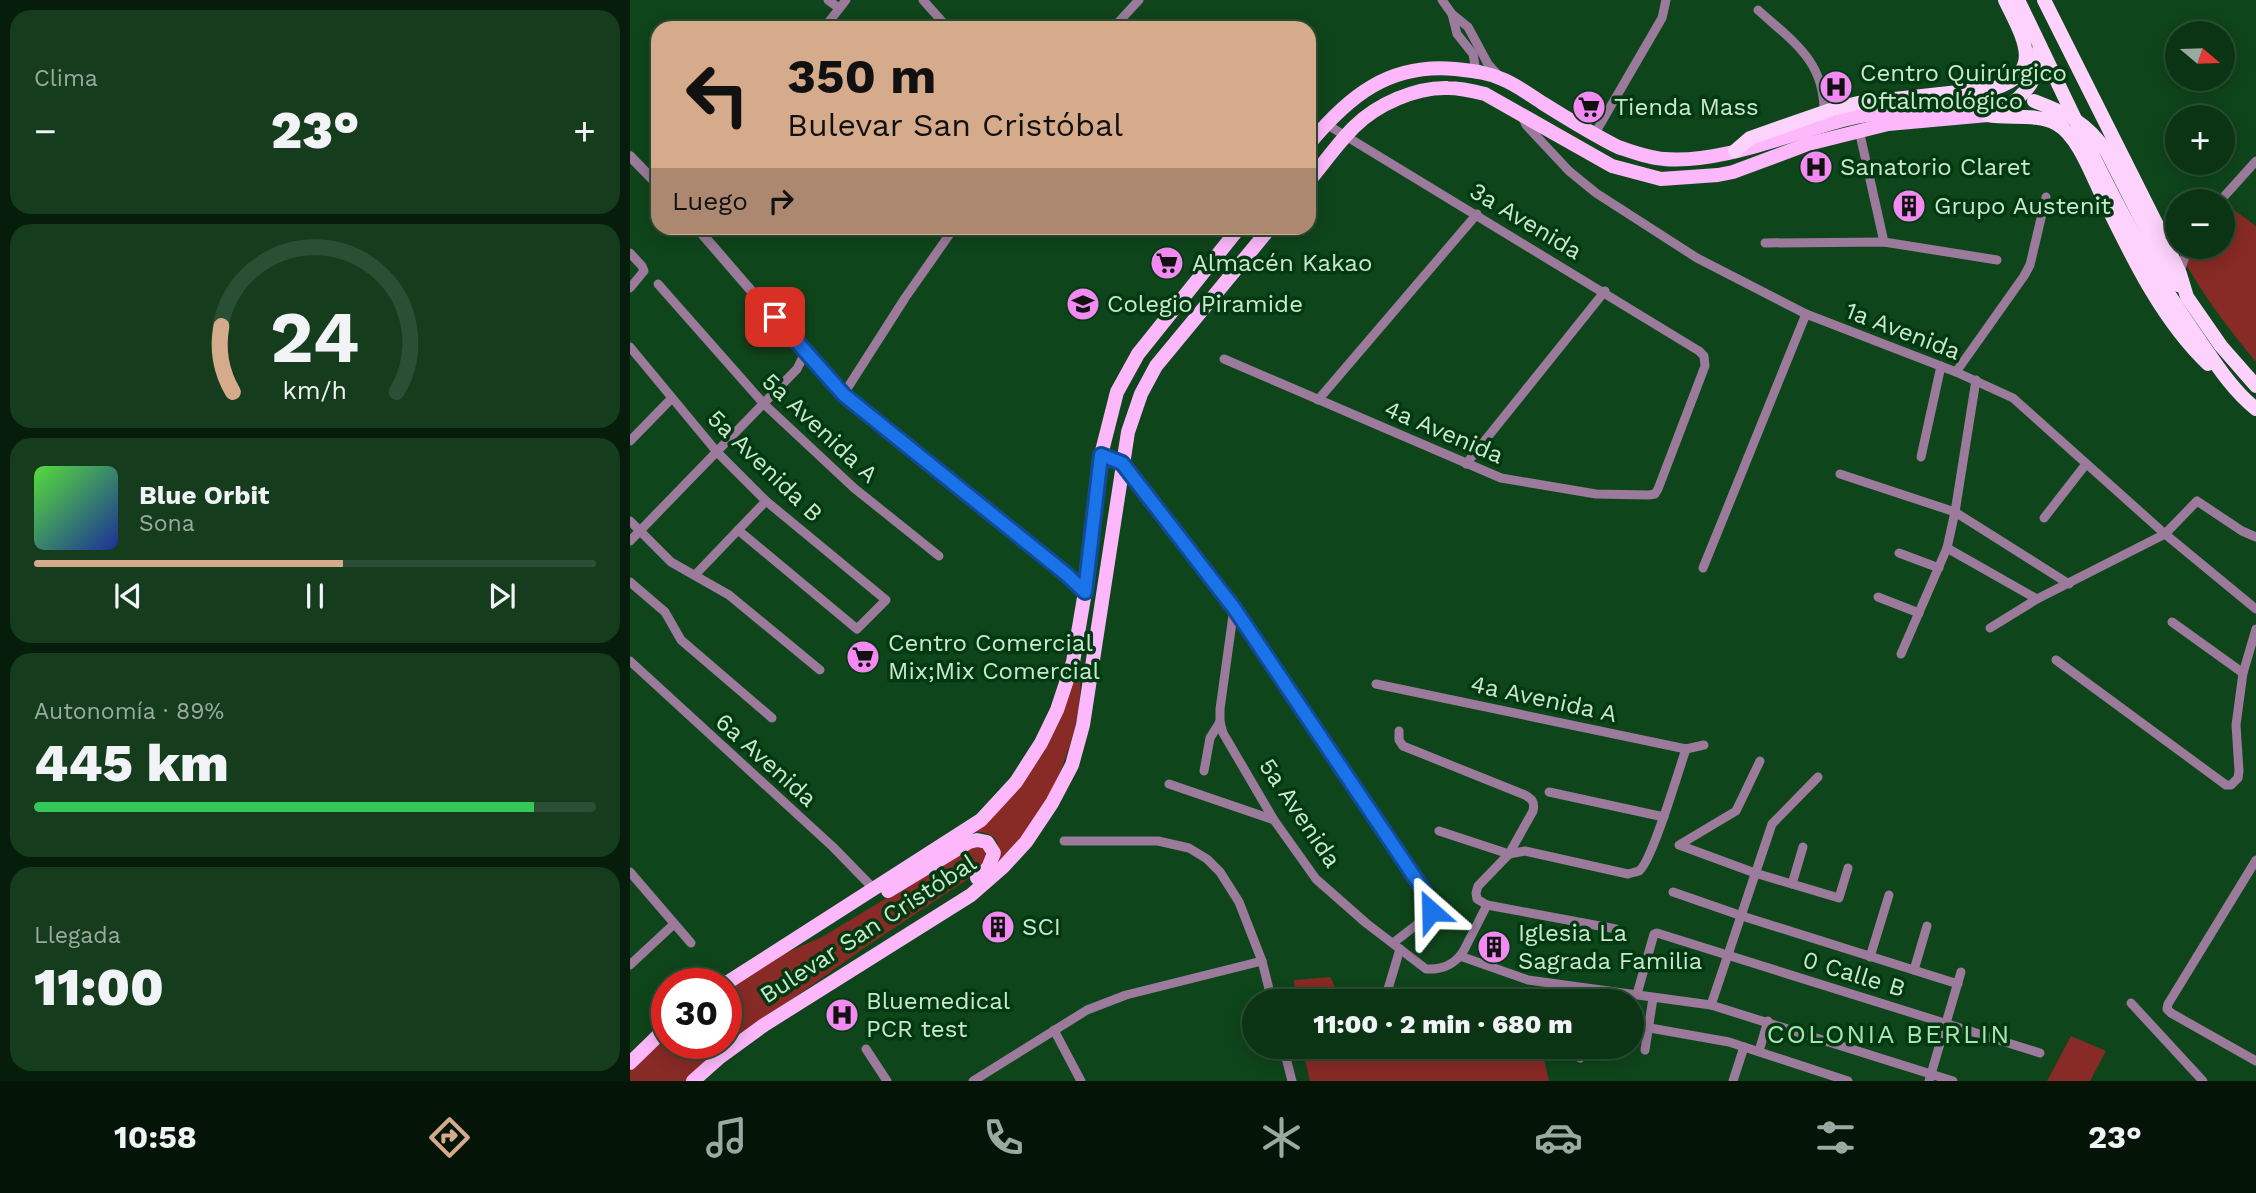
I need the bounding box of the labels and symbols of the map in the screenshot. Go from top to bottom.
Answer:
north arrow [2165,21,2235,91]
place label: Centro Quirúrgico Oftalmológico [1860,59,2067,115]
hospital icon: Centro Quirúrgico Oftalmológico [1817,68,1855,106]
supermarket icon: Tienda Mass [1570,88,1608,126]
place label: Tienda Mass [1614,93,1759,121]
hospital icon: Sanatorio Claret [1797,148,1835,186]
place label: Sanatorio Claret [1840,153,2030,181]
street label: 3a Avenida [1465,177,1587,265]
building icon: Grupo Austenit [1890,187,1928,225]
place label: Grupo Austenit [1934,192,2111,220]
supermarket icon: Almacén Kakao [1148,244,1186,282]
place label: Almacén Kakao [1192,249,1372,277]
school or university icon: Colegio Piramide [1064,285,1102,323]
pin [745,287,805,347]
place label: Colegio Piramide [1107,290,1303,318]
street label: 1a Avenida [1842,296,1964,366]
street label: 5a Avenida A [756,367,884,489]
street label: 4a Avenida [1380,394,1508,470]
street label: 5a Avenida B [702,404,828,528]
place label: Centro Comercial Mix;Mix Comercial [888,629,1101,685]
supermarket icon: Centro Comercial Mix;Mix Comercial [844,638,882,676]
street label: 4a Avenida A [1468,670,1620,728]
street label: 6a Avenida [710,707,822,813]
street label: 5a Avenida [1253,753,1347,873]
street label: Bulevar San Cristóbal [755,848,982,1009]
position arrow [1394,874,1468,948]
building icon: SCI [979,908,1017,946]
place label: SCI [1022,913,1061,941]
place label: Iglesia La Sagrada Familia [1518,919,1702,975]
building icon: Iglesia La Sagrada Familia [1475,928,1513,966]
street label: 0 Calle B [1799,945,1909,1003]
speed limit sign: 30 [651,968,742,1059]
place label: Bluemedical PCR test [866,987,1011,1043]
hospital icon: Bluemedical PCR test [823,996,861,1034]
district label: COLONIA BERLIN [1767,1019,2011,1049]

